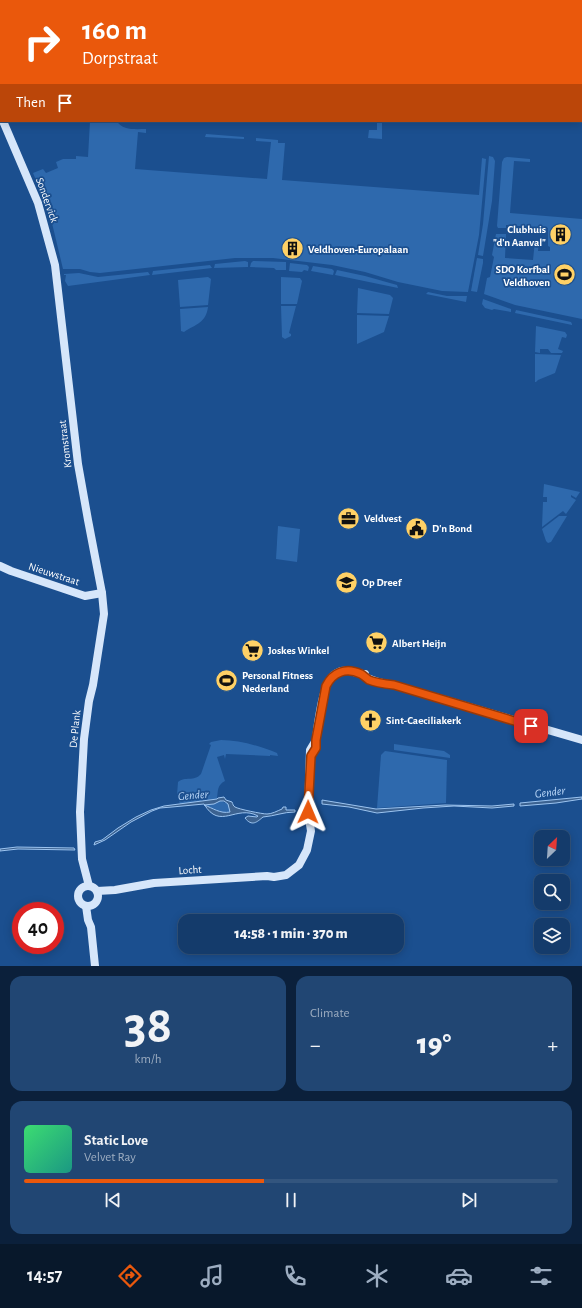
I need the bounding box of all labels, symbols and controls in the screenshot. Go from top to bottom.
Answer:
icon: right [16,16,68,68]
text: 160 m [82,17,147,45]
text: Dorpstraat [82,50,158,68]
icon: arrive [54,92,76,114]
text: Then [16,95,46,110]
street label: Sondervick [34,176,60,224]
building icon: Clubhuis "d'n Aanval" [548,222,574,248]
place label: Clubhuis "d'n Aanval" [493,224,546,248]
building icon: Veldhoven-Europalaan [280,236,306,262]
place label: Veldhoven-Europalaan [308,244,408,255]
sports icon: SDO Korfbal Veldhoven [552,262,578,288]
place label: SDO Korfbal Veldhoven [495,264,550,288]
street label: Kromstraat [57,419,73,469]
office icon: Veldvest [335,505,361,531]
place label: Veldvest [364,513,402,524]
public building icon: D'n Bond [404,515,430,541]
place label: D'n Bond [432,523,472,534]
street label: Nieuwstraat [27,561,81,588]
school or university icon: Op Dreef [333,569,359,595]
place label: Op Dreef [362,577,403,588]
supermarket icon: Albert Heijn [363,630,389,656]
supermarket icon: Joskes Winkel [240,637,266,663]
place label: Albert Heijn [392,638,446,649]
place label: Joskes Winkel [268,645,330,656]
sports icon: Personal Fitness Nederland [213,668,239,694]
place label: Personal Fitness Nederland [242,670,313,694]
church icon: Sint-Caeciliakerk [357,707,383,733]
street label: De Plank [68,709,82,749]
pin [514,709,548,743]
place label: Sint-Caeciliakerk [386,715,462,726]
icon: arrive [520,715,542,737]
water label: Gender [534,784,567,800]
water label: Gender [177,788,210,802]
position arrow [287,791,329,833]
north arrow [534,830,570,866]
map controls [534,830,570,954]
street label: Locht [178,864,202,876]
button: search [534,874,570,910]
speed limit sign: 40 [12,902,64,954]
button: layers [534,918,570,954]
text: 14:58 · 1 min · 370 m [234,926,348,941]
text: 38 [124,1000,172,1052]
text: Climate [310,1007,349,1020]
text: 19° [417,1029,451,1059]
text: − [310,1034,321,1056]
text: + [547,1034,558,1056]
text: km/h [135,1053,161,1066]
text: Static Love [84,1133,148,1148]
text: Velvet Ray [84,1151,136,1164]
icon: previous [102,1189,124,1211]
icon: pause [280,1189,302,1211]
icon: next [458,1189,480,1211]
icon: directions [116,1262,144,1290]
icon: music [198,1262,226,1290]
icon: phone [281,1262,309,1290]
icon: climate [363,1262,391,1290]
icon: car [445,1262,473,1290]
icon: filters [527,1262,555,1290]
text: 14:57 [27,1267,62,1285]

